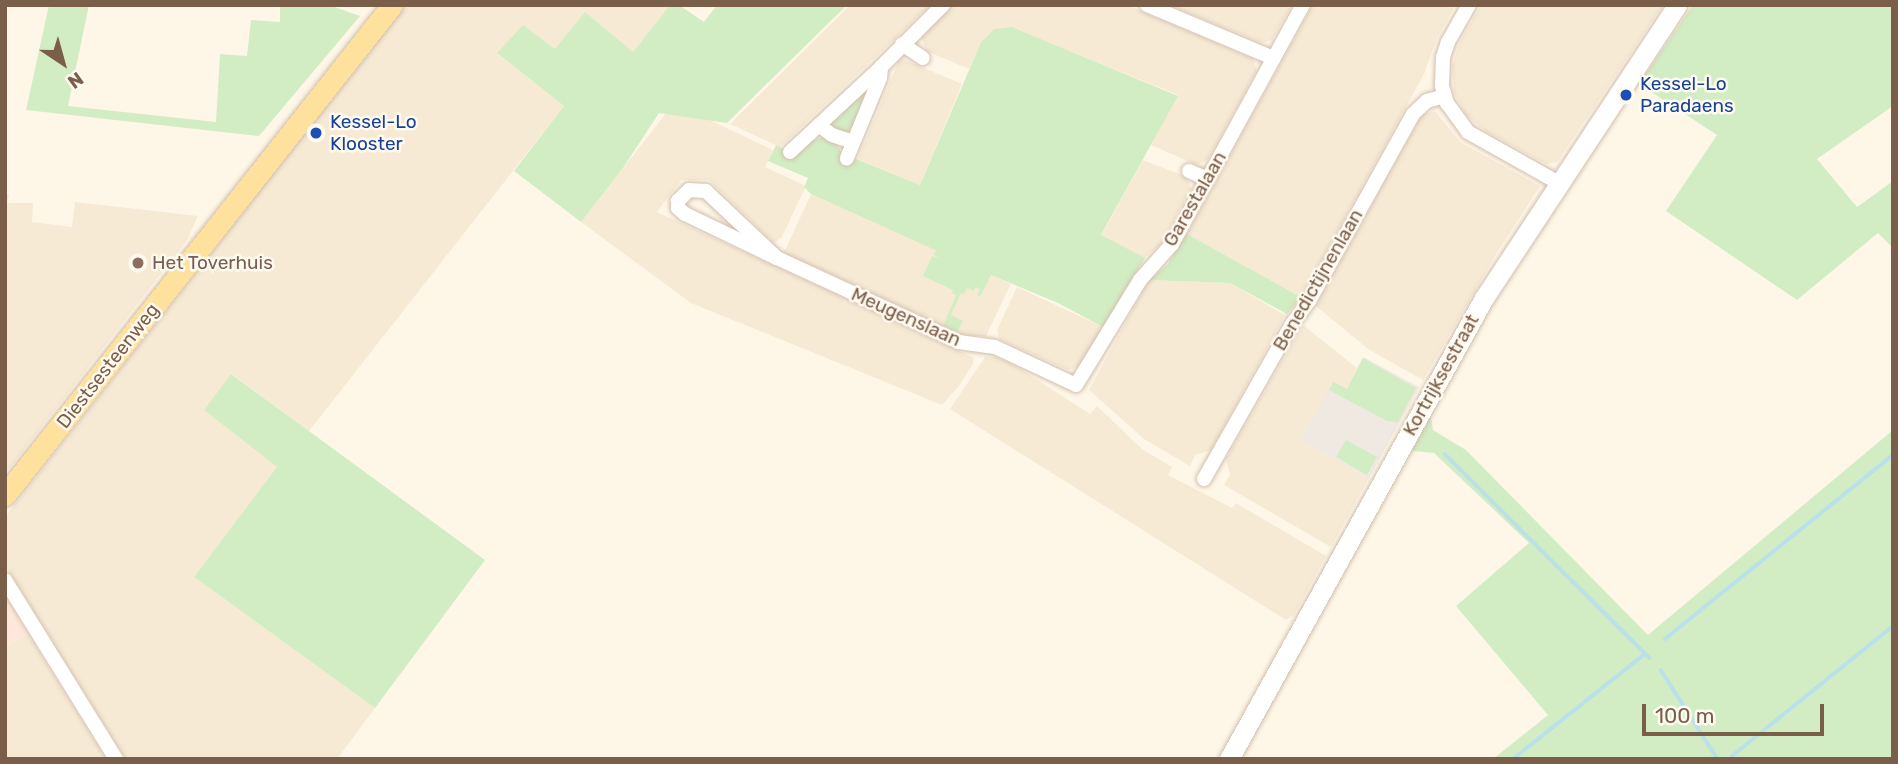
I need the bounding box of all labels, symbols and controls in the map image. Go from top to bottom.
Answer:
north arrow [28,28,98,98]
text: N [63,67,88,94]
place label: Kessel-Lo Paradaens [1640,73,1734,117]
marker: Kessel-Lo Paradaens [1618,87,1634,103]
place label: Kessel-Lo Klooster [330,111,417,155]
marker: Kessel-Lo Klooster [308,125,324,141]
street label: Garestalaan [1159,147,1231,251]
street label: Benedictijnenlaan [1268,205,1368,355]
place label: Het Toverhuis [152,252,273,274]
marker: Het Toverhuis [130,255,146,271]
street label: Meugenslaan [848,283,964,351]
street label: Diestsesteenweg [52,299,164,433]
street label: Kortrijksestraat [1398,310,1484,440]
scale bar [1646,690,1828,734]
text: 100 m [1655,703,1714,728]

